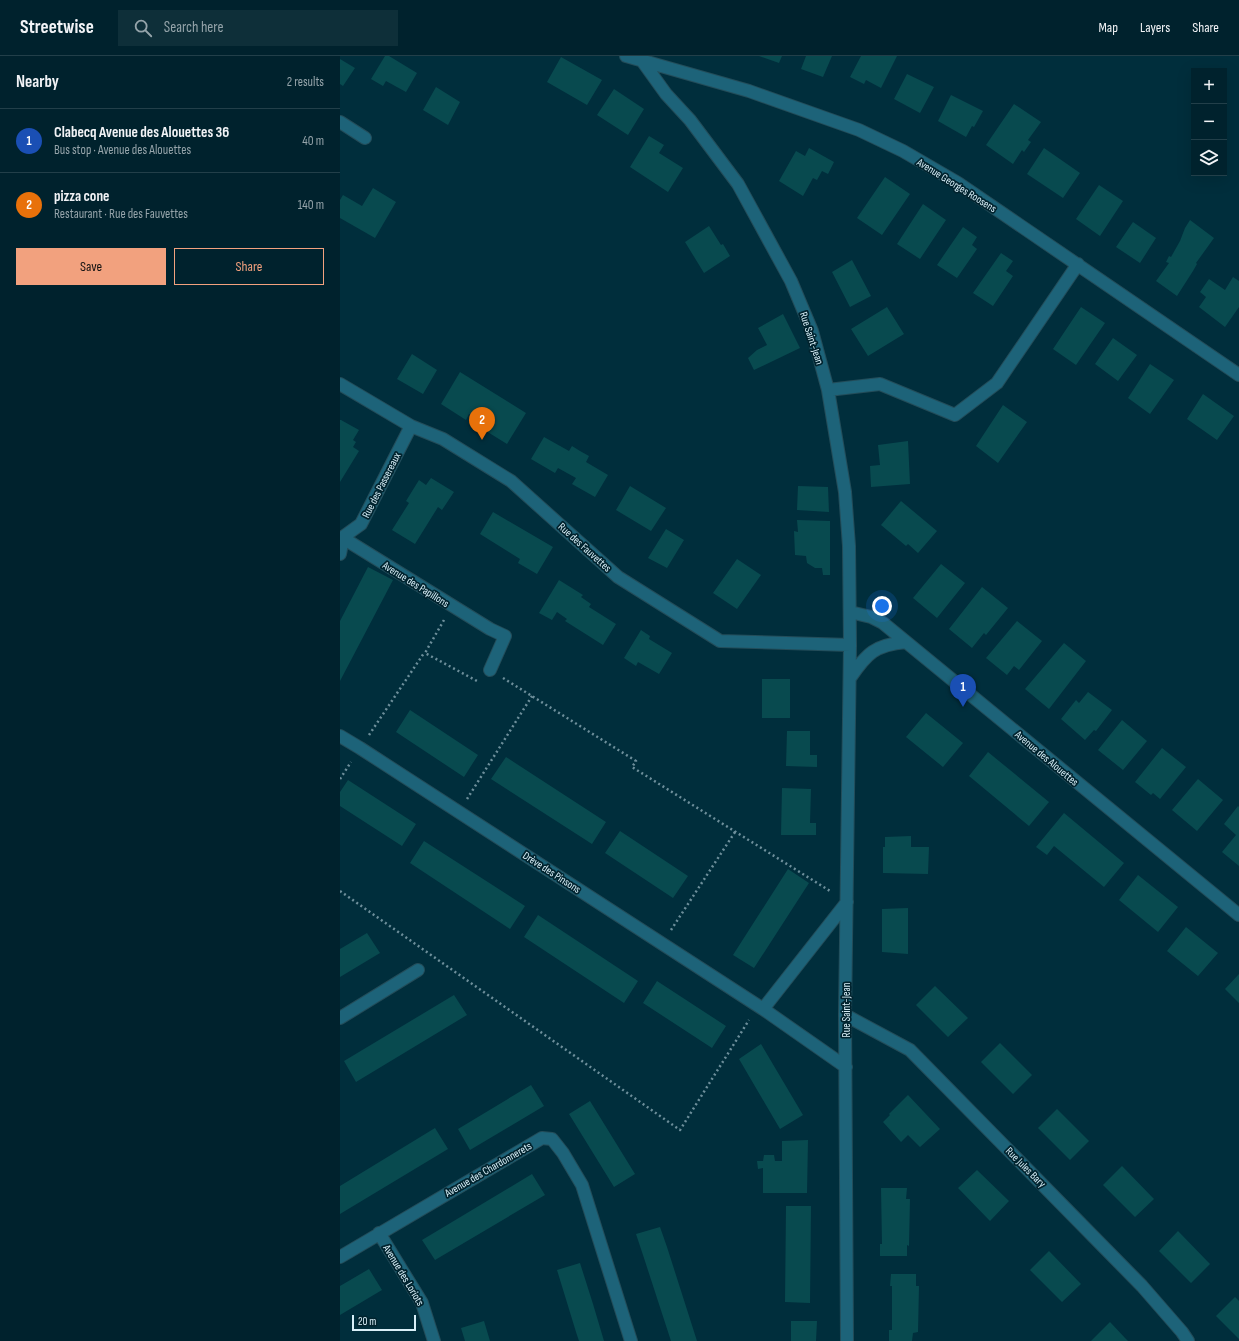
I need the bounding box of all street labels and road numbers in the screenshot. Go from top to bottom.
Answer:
street label: Avenue Georges Roosens [914,155,999,215]
street label: Rue Saint-Jean [797,310,826,366]
street label: Rue des Passereaux [359,450,404,520]
street label: Rue des Fauvettes [555,520,614,575]
street label: Avenue des Papillons [379,558,451,610]
street label: Avenue des Alouettes [1012,727,1081,789]
street label: Drève des Pinsons [520,849,583,896]
street label: Rue Saint-Jean [840,982,853,1037]
street label: Avenue des Chardonnerets [442,1139,534,1200]
street label: Rue Jules Bary [1003,1145,1049,1191]
street label: Avenue des Loriots [380,1242,427,1308]

